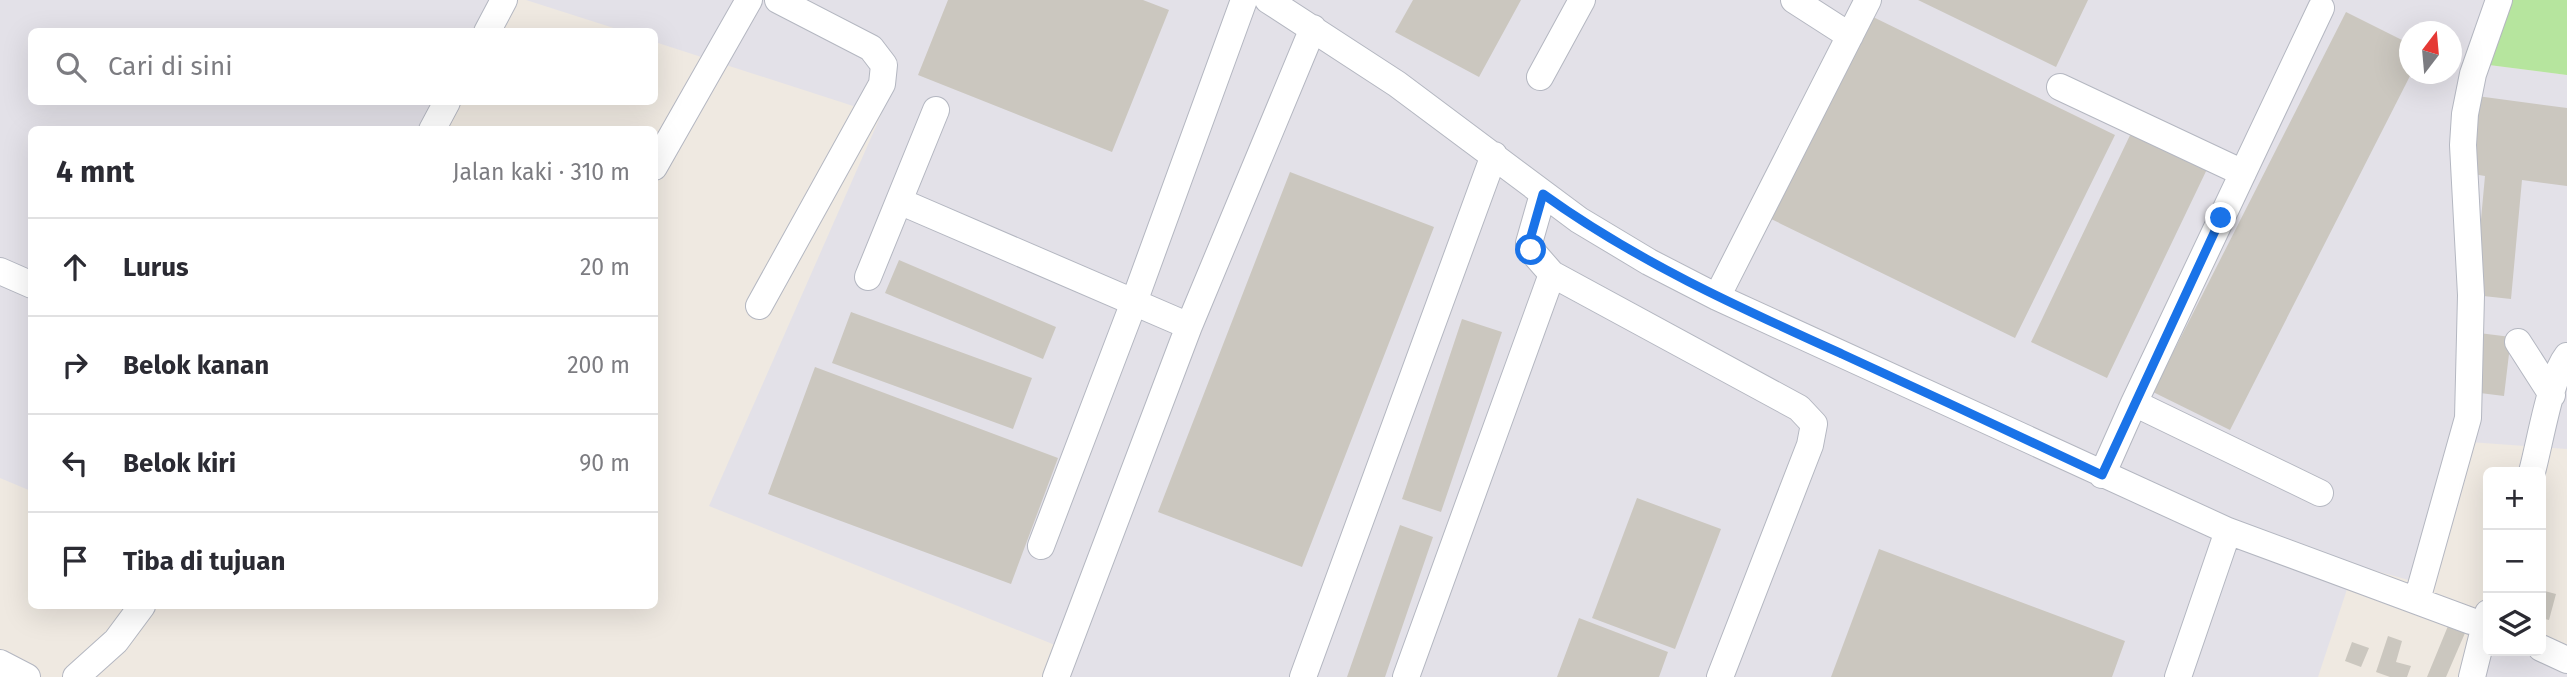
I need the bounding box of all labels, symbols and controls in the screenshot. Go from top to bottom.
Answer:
north arrow [2399,21,2462,84]
search box [28,28,658,105]
icon: search [52,48,90,86]
text: Cari di sini [108,51,233,82]
text: 4 mnt [56,154,134,190]
text: Jalan kaki · 310 m [453,158,630,186]
route end [2205,202,2236,233]
route start [1515,234,1546,265]
icon: ahead [56,248,94,286]
text: Lurus [123,252,189,283]
text: 20 m [580,253,630,281]
icon: right [56,346,94,384]
text: Belok kanan [123,350,269,381]
text: 200 m [567,351,630,379]
icon: left [56,444,94,482]
text: Belok kiri [123,448,236,479]
text: 90 m [579,449,630,477]
map controls [2483,467,2546,656]
button: + [2483,467,2546,530]
button: − [2483,530,2546,593]
icon: arrive [56,542,94,580]
text: Tiba di tujuan [123,546,285,577]
button: layers [2483,593,2546,656]

